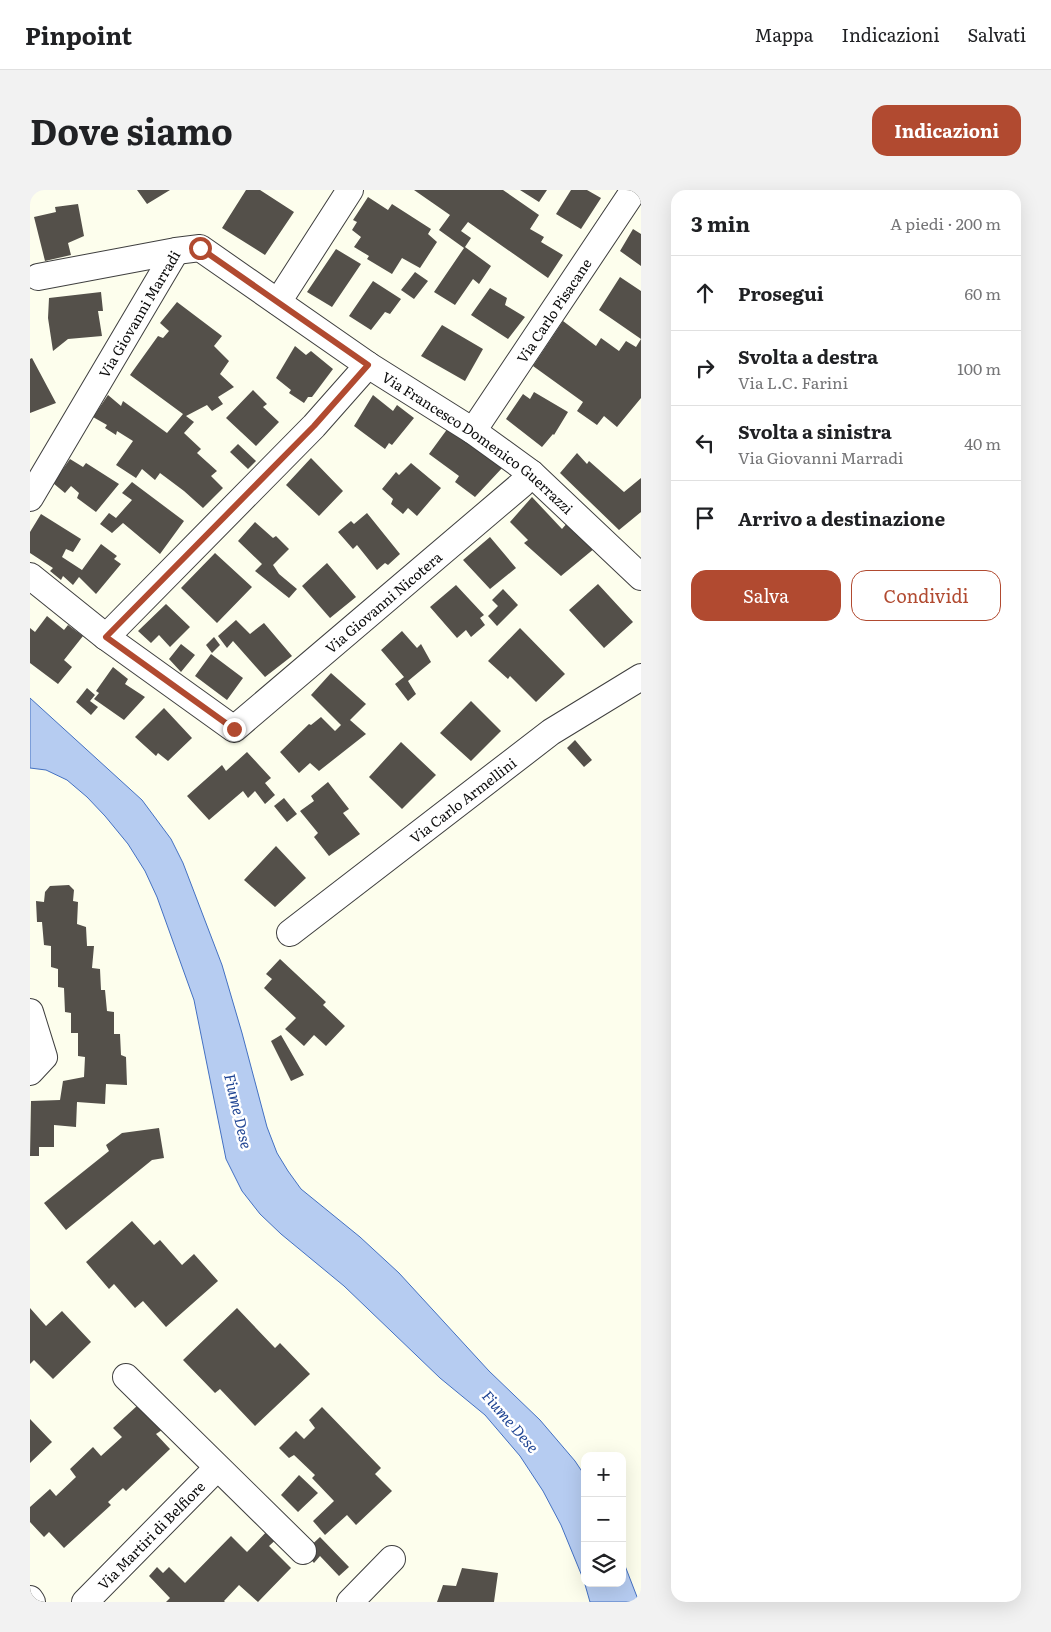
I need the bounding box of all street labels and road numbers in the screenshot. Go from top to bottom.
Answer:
street label: Via Giovanni Marradi [93,246,185,381]
street label: Via Carlo Pisacane [511,254,596,367]
street label: Via Francesco Domenico Guerrazzi [378,366,578,518]
street label: Via Giovanni Nicotera [321,546,446,657]
street label: Via Carlo Armellini [405,752,520,847]
street label: Via Martiri di Belfiore [93,1476,209,1594]

